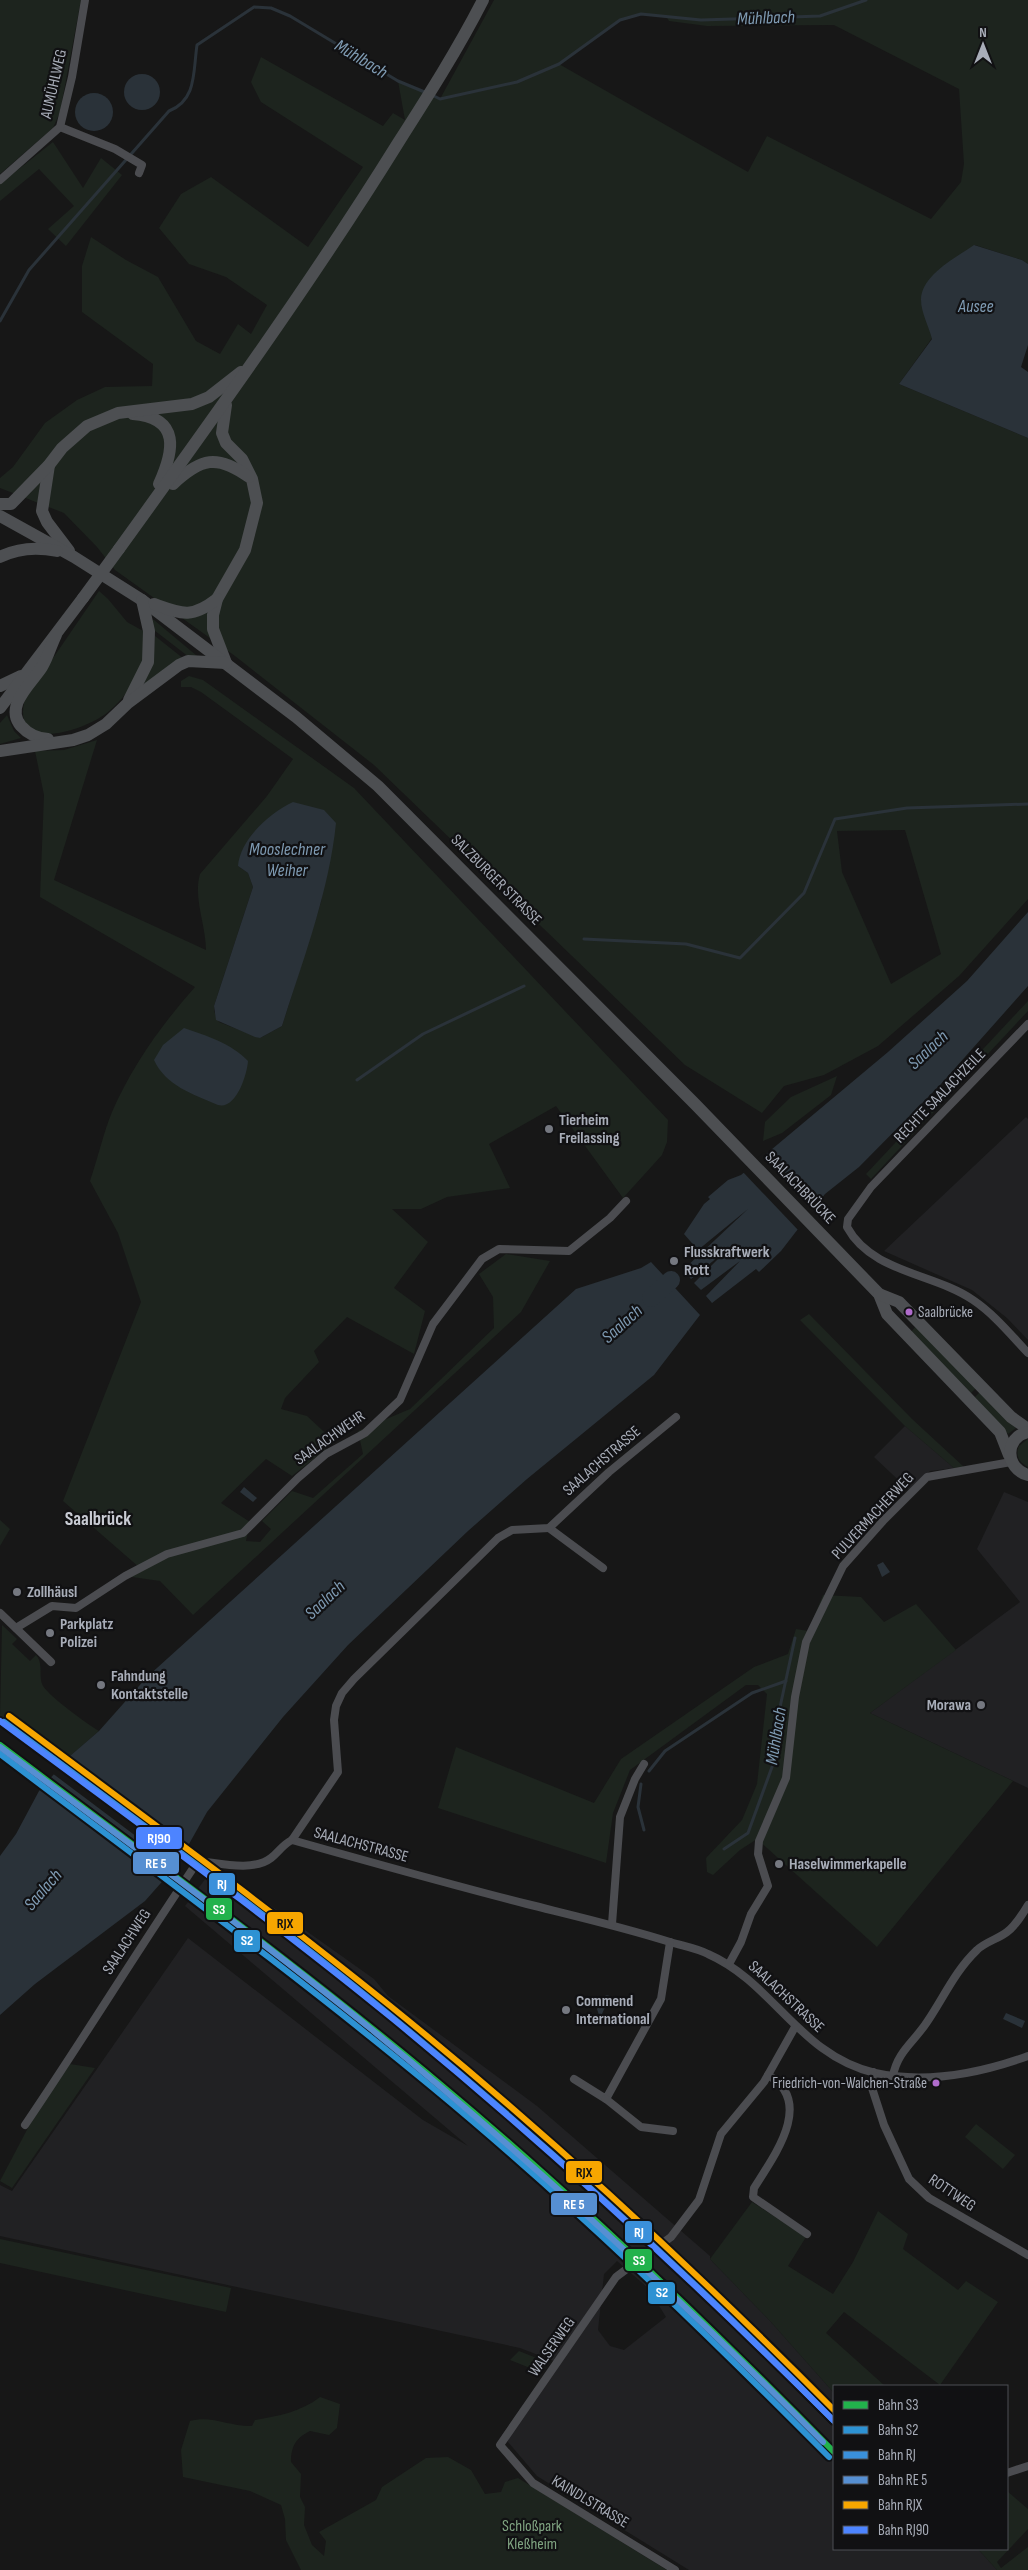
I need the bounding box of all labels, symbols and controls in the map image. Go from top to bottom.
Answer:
water label: Mühlbach [737,6,796,30]
north arrow [958,20,1008,70]
text: N [979,24,987,41]
water label: Mühlbach [331,35,392,83]
street label: AUMÜHLWEG [37,48,71,121]
water label: Ausee [957,296,994,317]
street label: SALZBURGER STRASSE [447,831,545,929]
water label: Mooslechner Weiher [249,839,326,881]
water label: Saalach [904,1026,953,1074]
street label: RECHTE SAALACHZEILE [890,1045,990,1147]
place label: Tierheim Freilassing [559,1111,620,1148]
marker: Tierheim Freilassing [543,1123,555,1135]
street label: SAALACHBRÜCKE [761,1148,839,1228]
place label: Flusskraftwerk Rott [684,1243,770,1280]
marker: Flusskraftwerk Rott [668,1255,680,1267]
water label: Saalach [597,1300,647,1348]
place label: Saalbrücke [918,1303,973,1322]
marker: Saalbrücke [904,1307,914,1317]
street label: SAALACHWEHR [291,1407,369,1469]
street label: SAALACHSTRASSE [559,1422,645,1500]
street label: PULVERMACHERWEG [828,1469,918,1563]
district label: Saalbrück [65,1508,131,1531]
water label: Saalach [301,1576,350,1624]
place label: Zollhäusl [27,1583,77,1602]
marker: Zollhäusl [11,1586,23,1598]
place label: Parkplatz Polizei [60,1615,114,1652]
marker: Parkplatz Polizei [44,1627,56,1639]
place label: Fahndung Kontaktstelle [111,1667,188,1704]
marker: Fahndung Kontaktstelle [95,1679,107,1691]
place label: Morawa [927,1696,971,1715]
marker: Morawa [975,1699,987,1711]
water label: Mühlbach [761,1705,791,1766]
street label: SAALACHSTRASSE [312,1823,410,1867]
line badge: RJ90 [135,1826,183,1850]
text: RJ90 [147,1830,171,1847]
line badge: RE 5 [132,1851,180,1875]
text: RE 5 [145,1855,167,1872]
place label: Haselwimmerkapelle [789,1855,907,1874]
marker: Haselwimmerkapelle [773,1858,785,1870]
water label: Saalach [20,1865,67,1915]
line badge: RJ [208,1872,236,1896]
text: RJ [217,1876,227,1893]
line badge: S3 [205,1897,233,1921]
text: S3 [213,1901,225,1918]
street label: SAALACHWEG [99,1906,155,1978]
line badge: RJX [266,1911,304,1935]
text: RJX [277,1915,294,1932]
line badge: S2 [233,1929,261,1953]
text: S2 [241,1932,253,1949]
street label: SAALACHSTRASSE [744,1957,828,2037]
place label: Commend International [576,1992,650,2029]
marker: Commend International [560,2004,572,2016]
place label: Friedrich-von-Walchen-Straße [772,2074,927,2093]
marker: Friedrich-von-Walchen-Straße [931,2078,941,2088]
line badge: RJX [565,2160,603,2184]
text: RJX [576,2164,593,2181]
street label: ROTTWEG [925,2170,979,2216]
line badge: RE 5 [550,2192,598,2216]
text: RE 5 [563,2196,585,2213]
line badge: RJ [624,2220,653,2244]
text: RJ [634,2224,644,2241]
line badge: S3 [624,2248,653,2272]
text: S3 [633,2252,645,2269]
line badge: S2 [647,2281,676,2305]
text: S2 [656,2284,668,2301]
street label: WALSERWEG [525,2314,579,2380]
legend [833,2385,1008,2550]
text: Bahn S3 [878,2396,918,2415]
text: Bahn S2 [878,2421,918,2440]
text: Bahn RJ [878,2446,916,2465]
text: Bahn RE 5 [878,2471,927,2490]
street label: KAINDLSTRASSE [548,2472,632,2532]
text: Bahn RJX [878,2496,923,2515]
park label: Schloßpark Kleßheim [502,2517,562,2554]
text: Bahn RJ90 [878,2521,929,2540]

